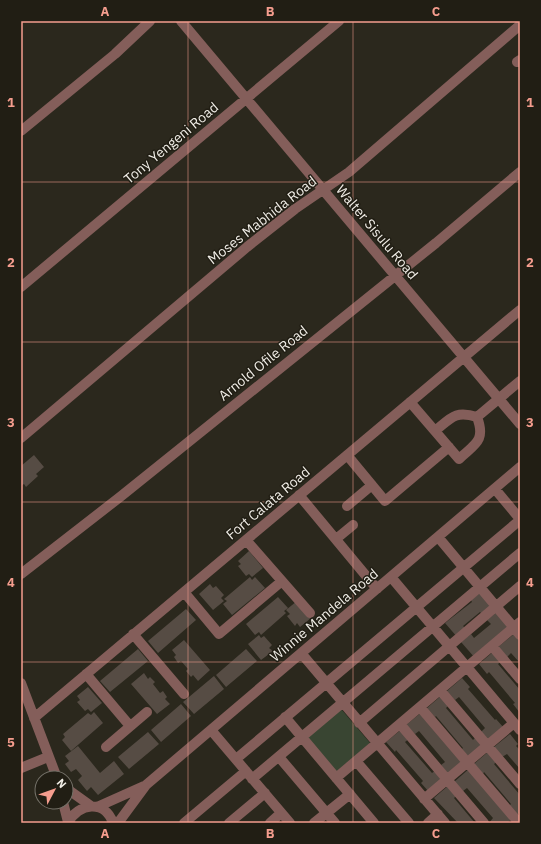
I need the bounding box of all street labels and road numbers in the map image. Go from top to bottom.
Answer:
street label: Tony Yengeni Road [120,98,222,188]
street label: Moses Mabhida Road [204,172,320,268]
street label: Walter Sisulu Road [332,181,422,283]
street label: Arnold Ofile Road [215,321,311,405]
street label: Fort Calata Road [222,463,314,543]
street label: Winnie Mandela Road [266,564,382,666]

